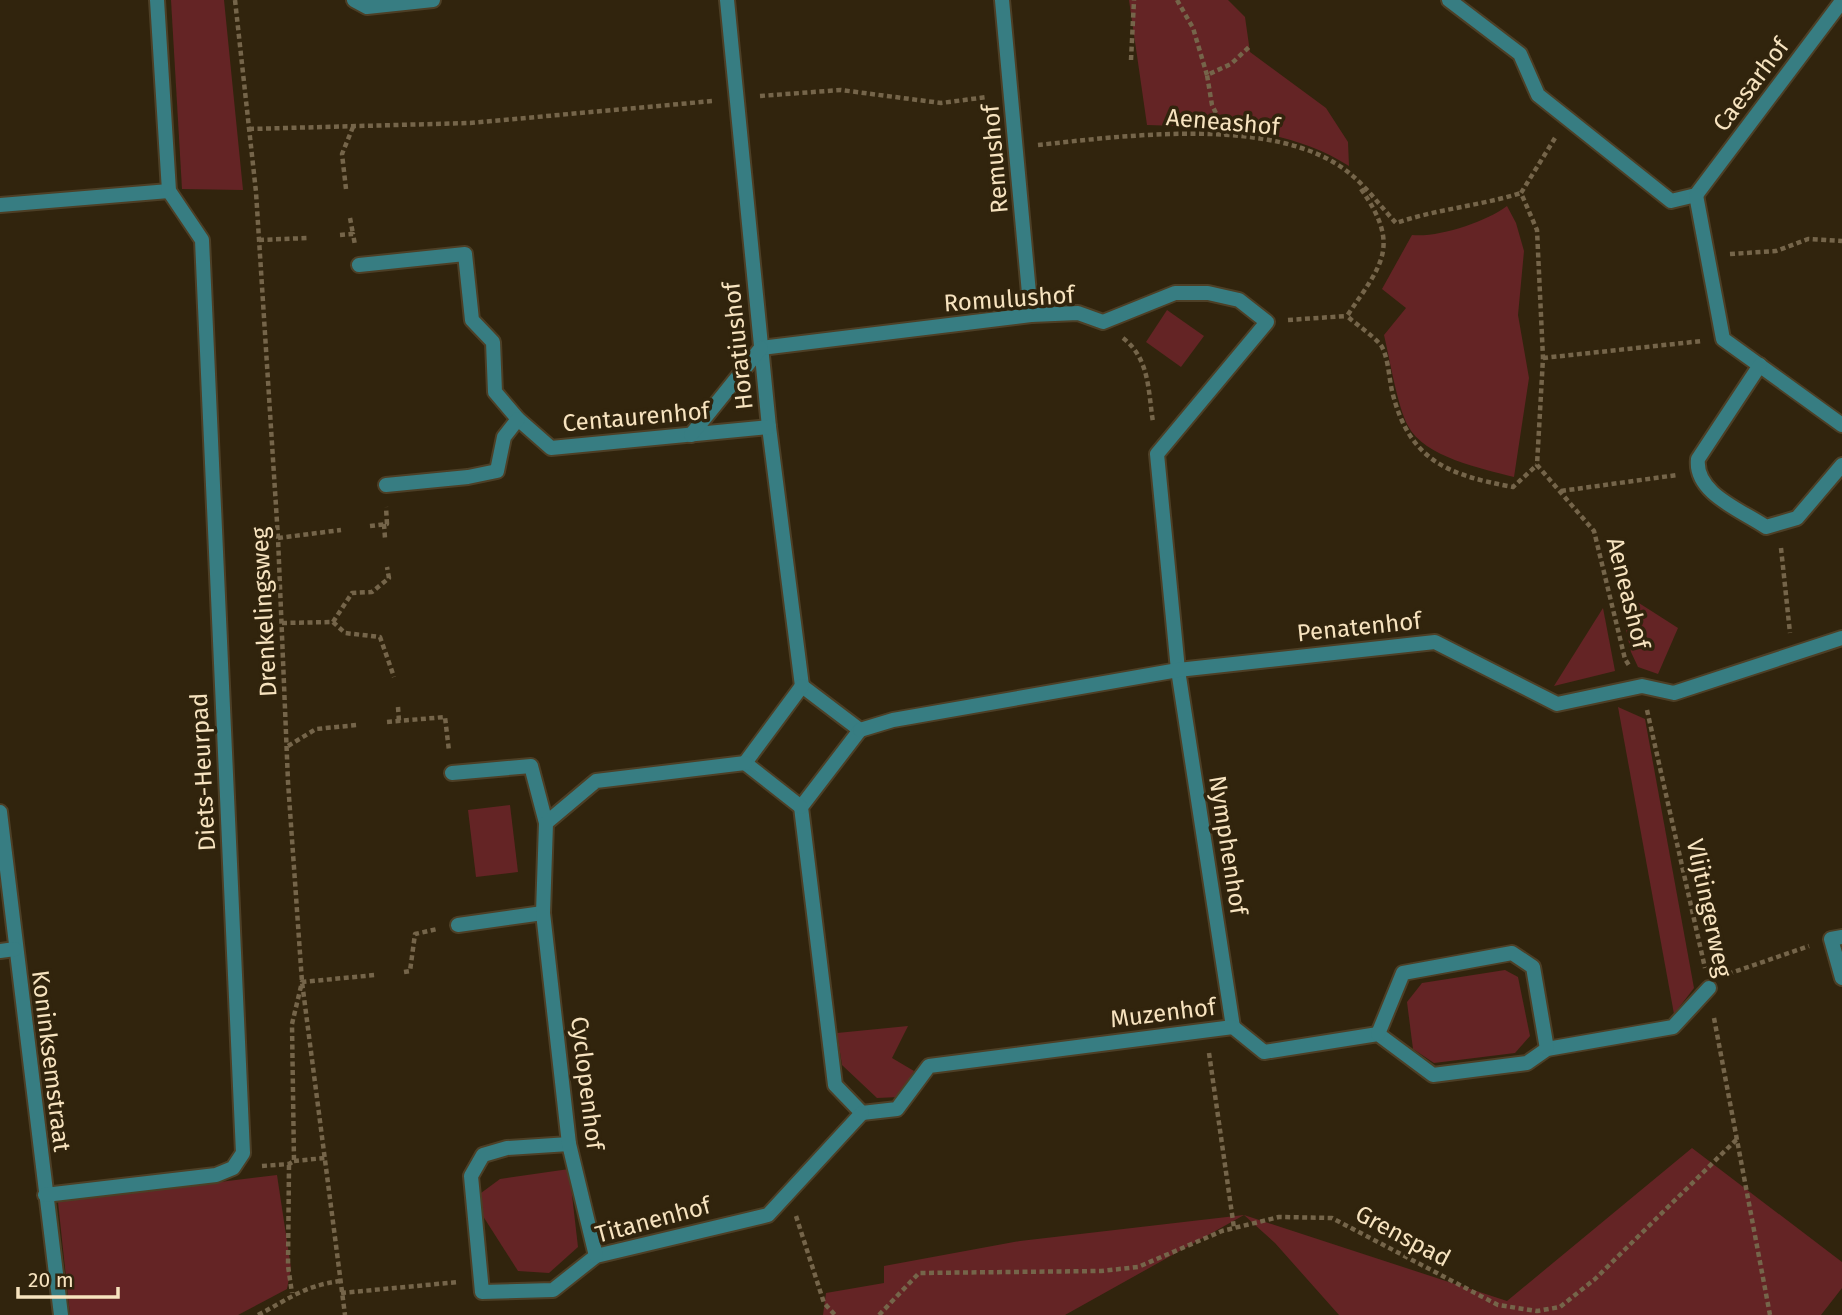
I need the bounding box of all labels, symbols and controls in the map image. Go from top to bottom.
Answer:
street label: Caesarhof [1707,32,1796,137]
street label: Remushof [976,101,1014,215]
street label: Aeneashof [1165,103,1283,141]
street label: Horatiushof [717,279,759,411]
street label: Romulushof [943,280,1077,318]
street label: Centaurenhof [561,396,713,437]
street label: Drenkelingsweg [246,526,282,698]
street label: Aeneashof [1601,534,1656,654]
street label: Penatenhof [1295,606,1425,647]
street label: Diets-Heurpad [185,692,221,852]
street label: Nymphenhof [1203,773,1253,918]
street label: Vlijtingerweg [1681,836,1737,980]
street label: Koninksemstraat [26,969,76,1154]
street label: Muzenhof [1109,992,1219,1033]
street label: Cyclopenhof [565,1015,609,1153]
street label: Titanenhof [592,1191,716,1249]
street label: Grenspad [1351,1199,1455,1273]
scale bar [18,1256,117,1300]
text: 20 m [28,1267,74,1293]

